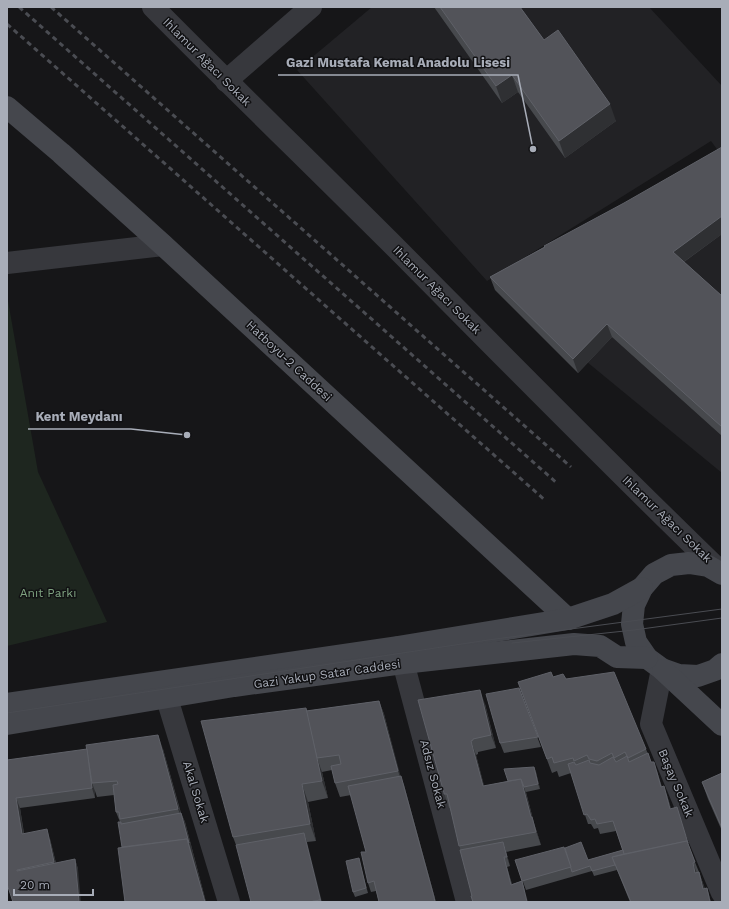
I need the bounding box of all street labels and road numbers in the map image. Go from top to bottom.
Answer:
street label: Ihlamur Ağacı Sokak [160,15,254,109]
street label: Ihlamur Ağacı Sokak [390,243,484,337]
street label: Hatboyu-2 Caddesi [243,318,335,404]
street label: Ihlamur Ağacı Sokak [619,473,715,565]
street label: Gazi Yakup Satar Caddesi [253,657,401,691]
street label: Adsız Sokak [417,738,449,810]
street label: Başay Sokak [655,747,697,819]
street label: Akal Sokak [180,759,212,825]

